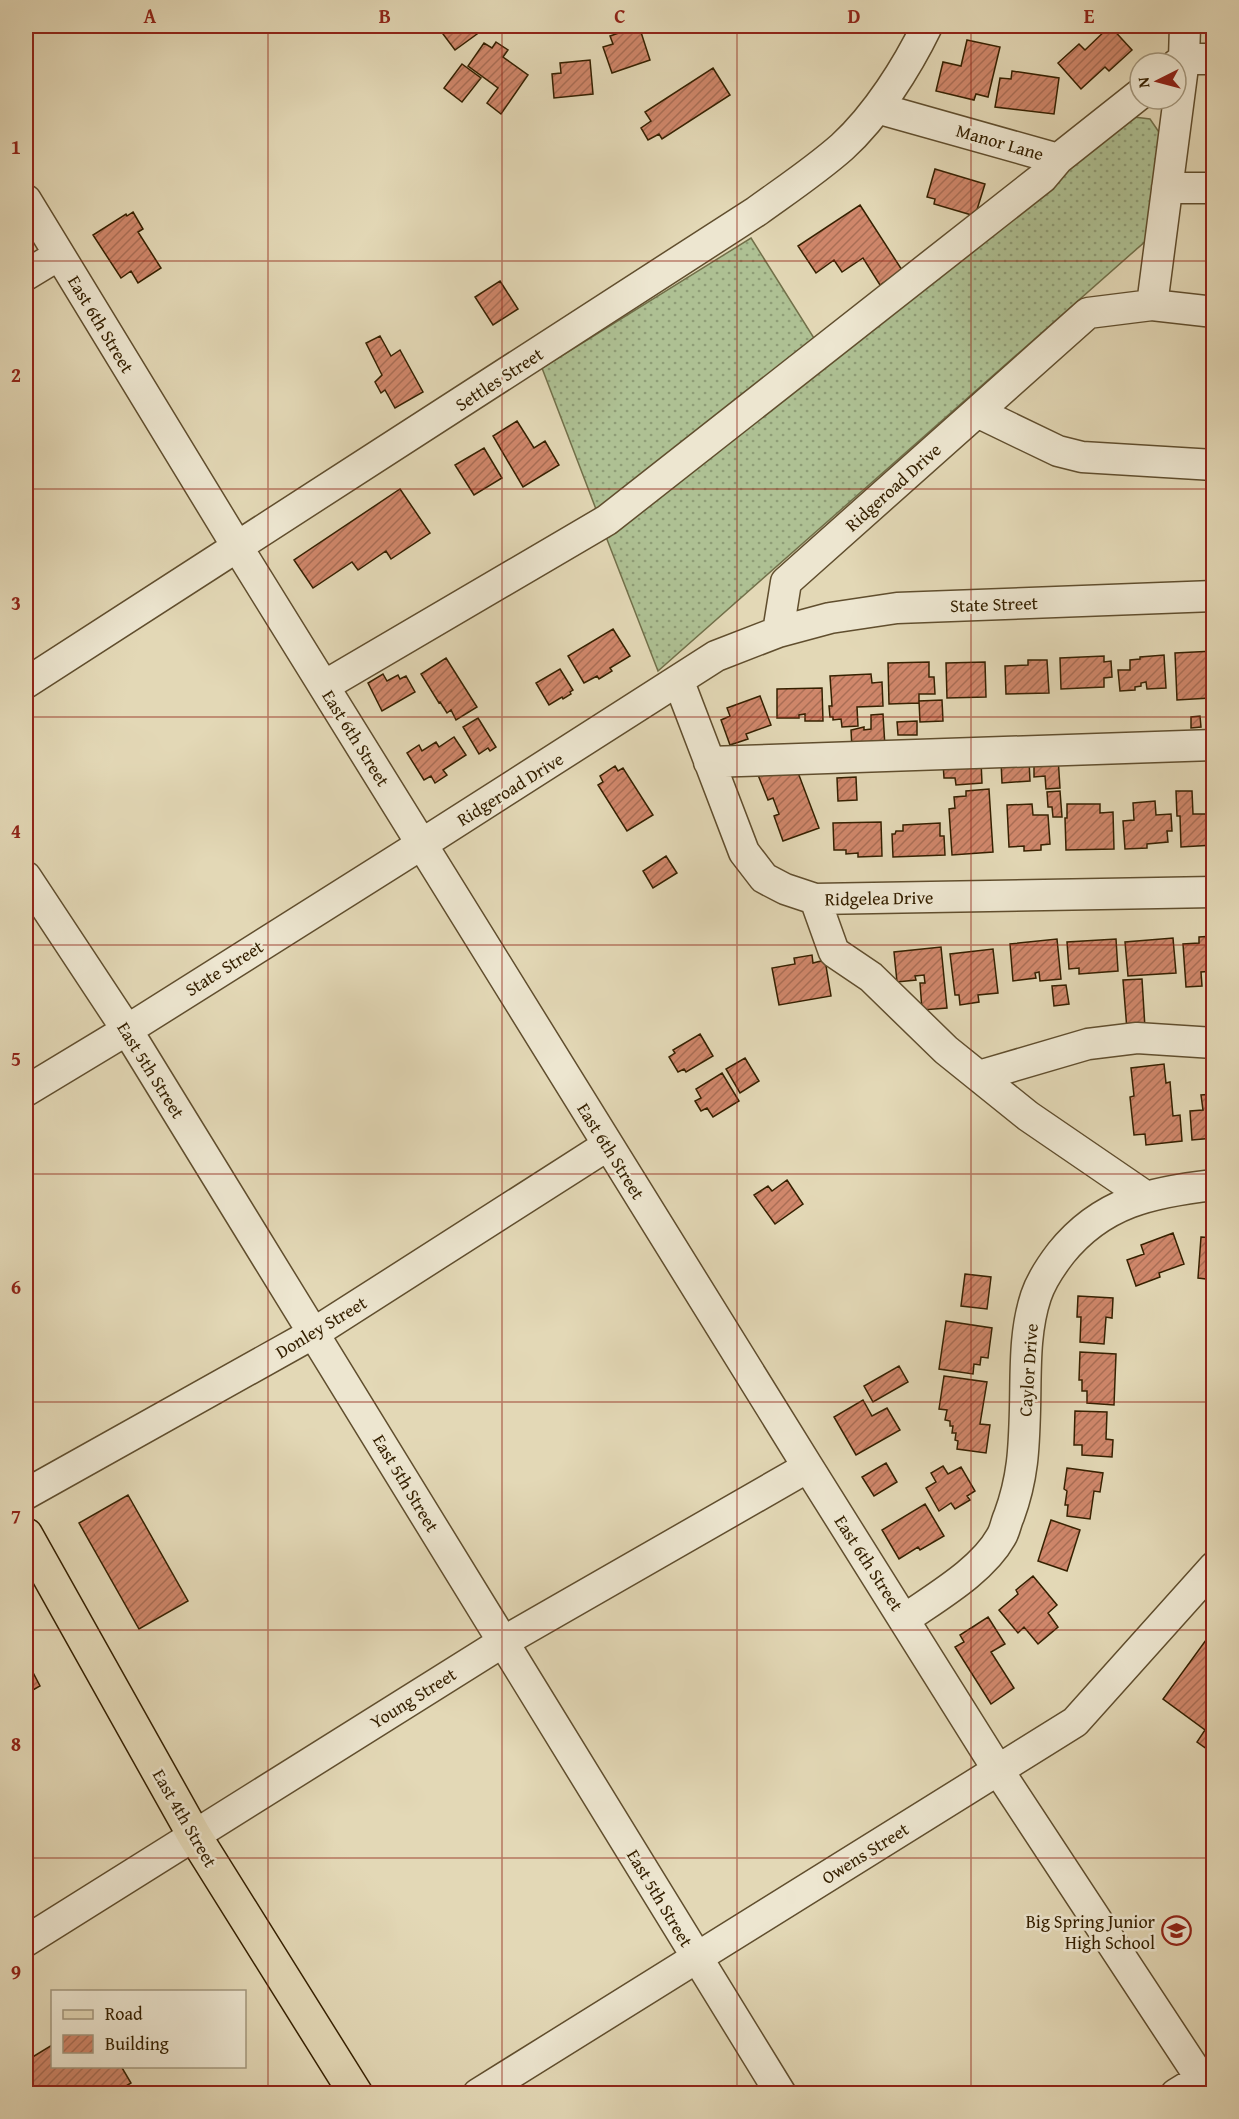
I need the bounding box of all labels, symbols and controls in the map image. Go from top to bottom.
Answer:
text: A [144,1,157,30]
text: B [379,1,391,30]
text: C [614,1,626,30]
text: D [847,1,861,30]
text: E [1084,1,1095,30]
north arrow [1128,51,1188,111]
text: N [1131,76,1156,89]
street label: Manor Lane [953,117,1047,167]
text: 1 [11,132,21,161]
street label: East 6th Street [61,270,141,379]
street label: Settles Street [450,340,549,418]
text: 2 [11,360,21,389]
street label: Ridgeroad Drive [839,436,947,538]
text: 3 [11,588,21,617]
street label: State Street [950,589,1039,619]
street label: East 6th Street [315,684,397,792]
street label: Ridgeroad Drive [451,745,569,833]
text: 4 [11,816,21,845]
street label: Ridgelea Drive [824,884,934,912]
street label: State Street [180,933,269,1003]
street label: East 5th Street [110,1016,192,1124]
text: 5 [11,1044,21,1073]
street label: East 6th Street [570,1097,652,1205]
text: 6 [11,1272,21,1301]
street label: Donley Street [270,1289,372,1365]
street label: Caylor Drive [1011,1323,1045,1417]
street label: East 5th Street [366,1429,446,1538]
text: 7 [11,1501,21,1530]
street label: East 6th Street [828,1510,911,1617]
street label: Young Street [365,1660,462,1735]
text: 8 [11,1729,21,1758]
street label: East 4th Street [146,1764,224,1873]
street label: Owens Street [816,1815,914,1891]
street label: East 5th Street [620,1844,700,1953]
place label: Big Spring Junior High School [1026,1908,1156,1956]
school or university icon: Big Spring Junior High School [1160,1915,1192,1947]
text: 9 [11,1957,21,1986]
legend [51,1990,246,2068]
text: Road [105,2000,143,2027]
text: Building [105,2030,169,2057]

